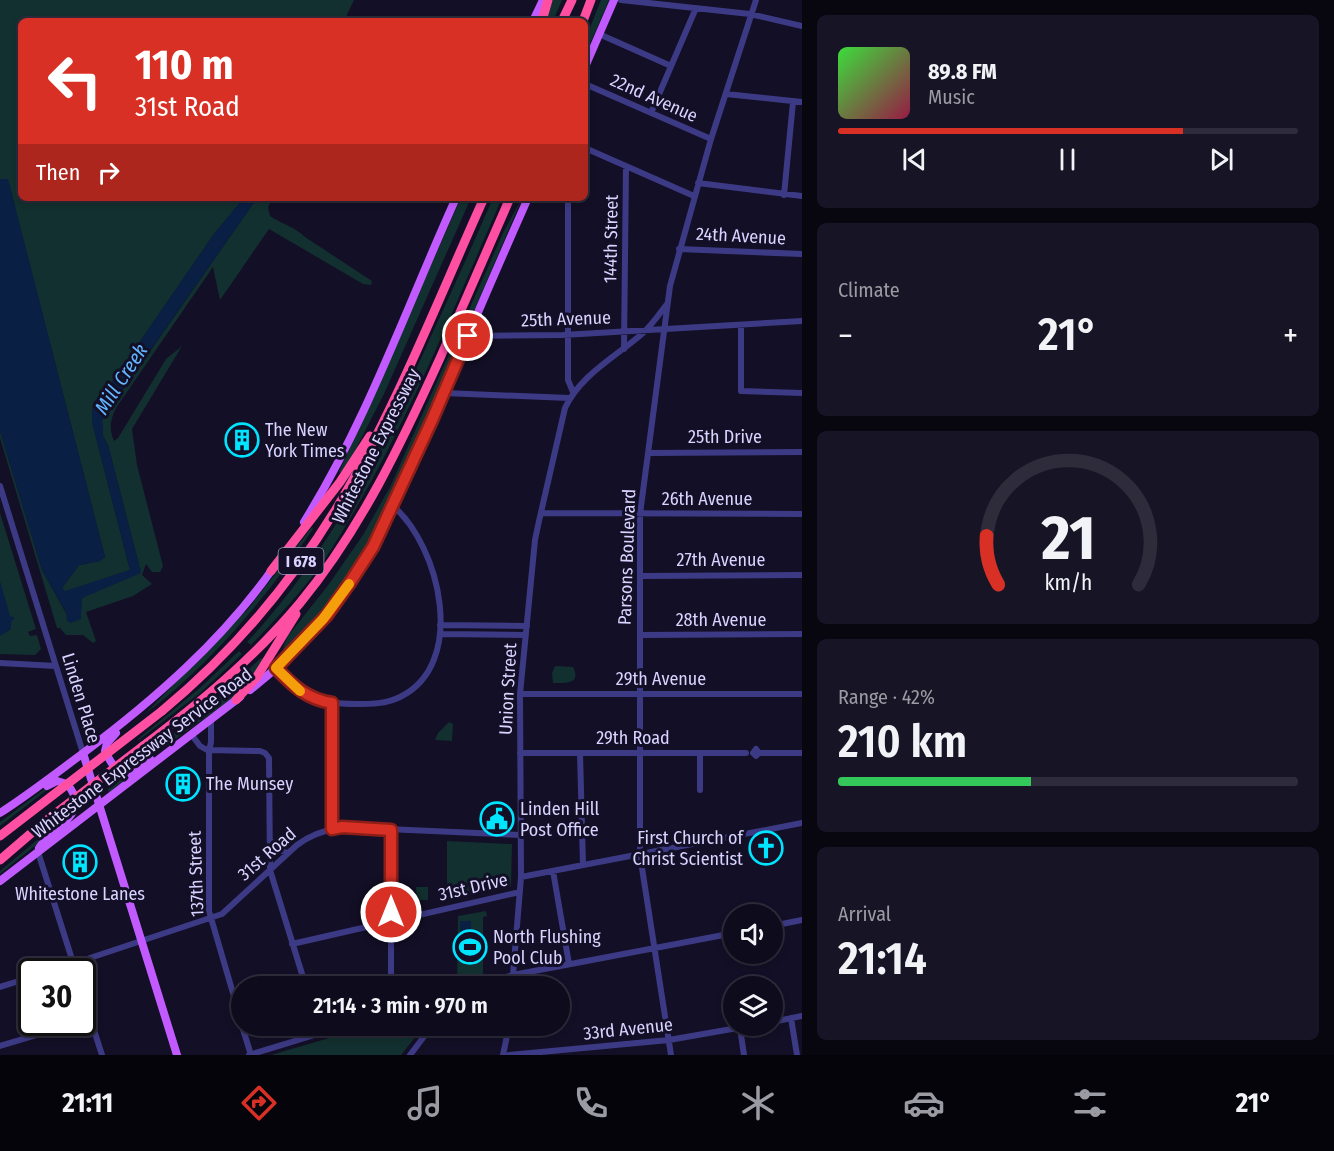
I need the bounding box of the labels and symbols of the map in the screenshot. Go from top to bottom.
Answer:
street label: 22nd Avenue [607,69,701,127]
street label: 144th Street [599,195,623,283]
street label: 24th Avenue [695,223,787,249]
street label: 25th Avenue [521,306,611,332]
pin [442,310,493,361]
water label: Mill Creek [89,339,153,419]
street label: Whitestone Expressway [327,365,425,527]
place label: The New York Times [265,419,345,462]
building icon: The New York Times [224,422,260,458]
street label: 25th Drive [688,426,762,448]
street label: 26th Avenue [662,488,752,510]
street label: Parsons Boulevard [614,489,640,625]
road number: I 678 [278,548,324,574]
street label: 27th Avenue [677,549,766,571]
street label: 28th Avenue [676,609,766,631]
street label: Union Street [495,642,521,736]
street label: Linden Place [57,650,105,746]
street label: Whitestone Expressway Service Road [28,663,256,843]
street label: 29th Avenue [616,668,706,690]
street label: 29th Road [596,727,670,749]
building icon: The Munsey [165,766,201,802]
place label: The Munsey [206,773,293,795]
place label: Linden Hill Post Office [520,798,599,841]
public building icon: Linden Hill Post Office [479,801,515,837]
street label: 31st Road [233,823,301,885]
place label: First Church of Christ Scientist [632,827,744,870]
street label: 137th Street [183,830,208,917]
church icon: First Church of Christ Scientist [748,830,784,866]
building icon: Whitestone Lanes [62,844,98,880]
street label: 31st Drive [436,868,510,906]
position arrow [359,880,423,944]
place label: Whitestone Lanes [15,883,145,905]
place label: North Flushing Pool Club [493,926,601,969]
sports icon: North Flushing Pool Club [452,929,488,965]
speed limit sign: 30 [18,958,96,1036]
street label: 33rd Avenue [582,1013,674,1045]

